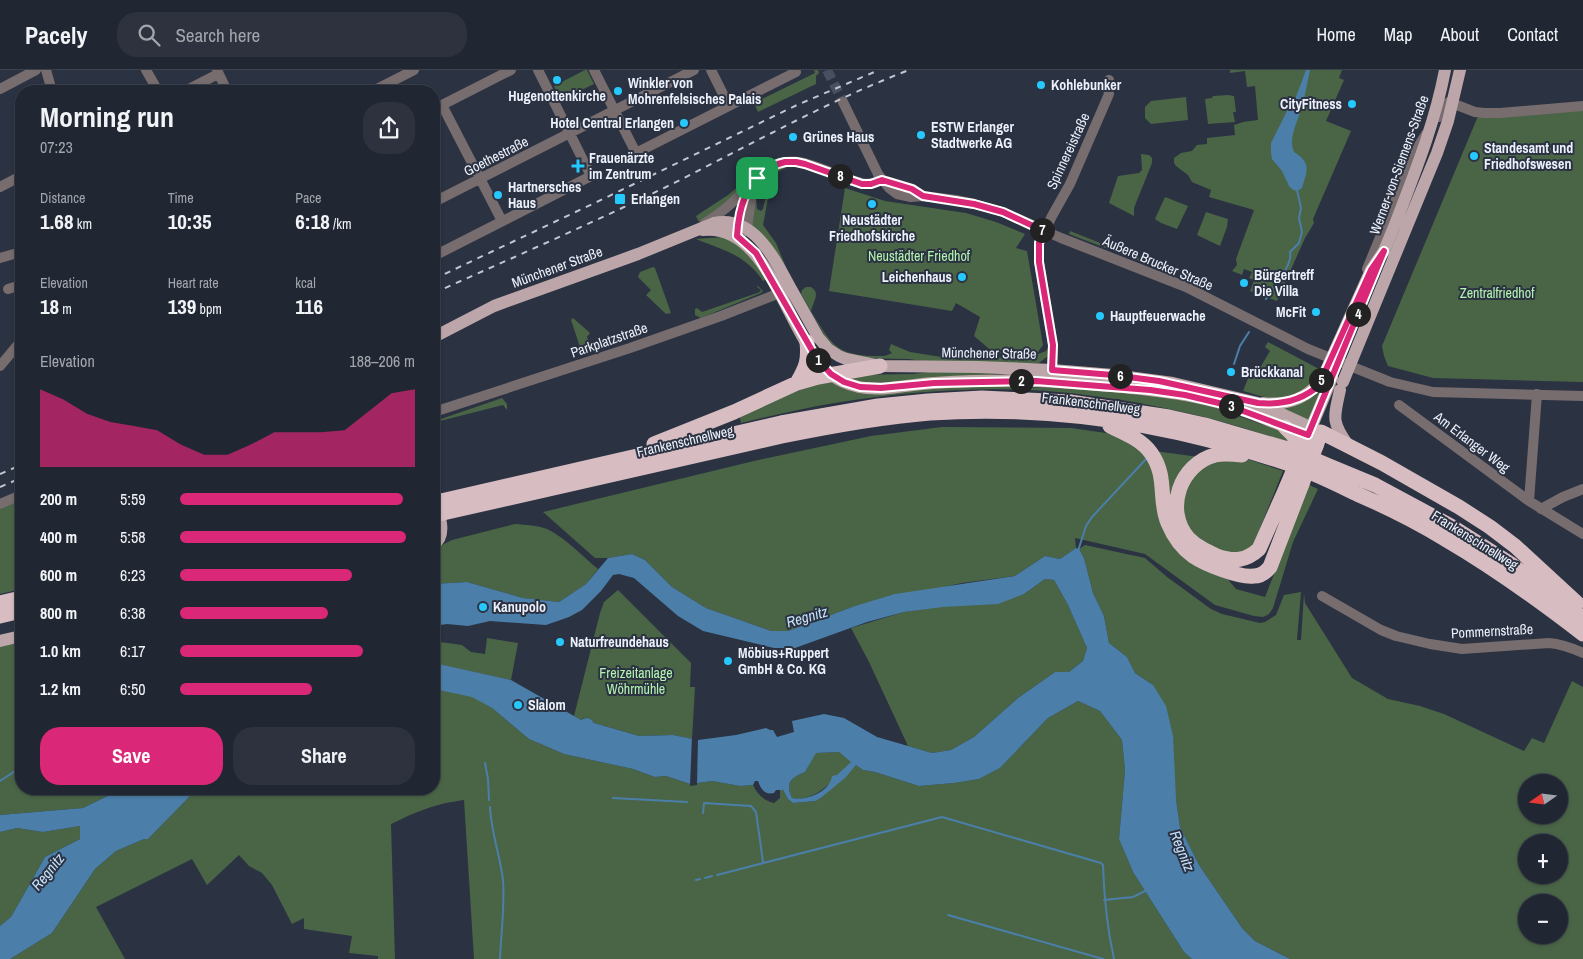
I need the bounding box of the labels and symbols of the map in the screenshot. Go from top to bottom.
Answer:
marker: Hugenottenkirche [551,74,563,86]
place label: Winkler von Mohrenfelsisches Palais [628,74,761,108]
place label: Kohlebunker [1051,76,1122,94]
marker: Kohlebunker [1035,79,1047,91]
marker: Winkler von Mohrenfelsisches Palais [612,85,624,97]
place label: Hugenottenkirche [508,87,606,105]
street label: Werner-von-Siemens-Straße [1365,93,1433,237]
place label: CityFitness [1280,95,1342,113]
marker: CityFitness [1346,98,1358,110]
street label: Spinnereistraße [1042,110,1094,192]
place label: Hotel Central Erlangen [550,114,674,132]
marker: Hotel Central Erlangen [678,117,690,129]
place label: ESTW Erlanger Stadtwerke AG [931,118,1014,152]
place label: Grünes Haus [803,128,874,146]
marker: ESTW Erlanger Stadtwerke AG [915,129,927,141]
marker: Grünes Haus [787,131,799,143]
street label: Goethestraße [461,132,531,180]
place label: Standesamt und Friedhofswesen [1484,139,1573,173]
place label: Frauenärzte im Zentrum [589,149,654,183]
marker: Standesamt und Friedhofswesen [1468,150,1480,162]
pin [736,157,778,199]
marker: Frauenärzte im Zentrum [571,159,585,173]
pin: 8 [828,164,852,188]
place label: Hartnersches Haus [508,178,581,212]
marker: Hartnersches Haus [492,189,504,201]
place label: Erlangen [631,190,680,208]
marker: Erlangen [613,192,627,206]
marker: Neustädter Friedhofskirche [866,198,878,210]
place label: Neustädter Friedhofskirche [829,211,915,245]
pin: 7 [1030,218,1054,242]
street label: Äußere Brucker Straße [1099,231,1216,294]
street label: Münchener Straße [509,242,605,292]
park label: Neustädter Friedhof [868,247,971,265]
place label: Bürgertreff Die Villa [1254,266,1314,300]
place label: Leichenhaus [882,268,952,286]
marker: Leichenhaus [956,271,968,283]
marker: Bürgertreff Die Villa [1238,277,1250,289]
park label: Zentralfriedhof [1460,284,1535,302]
pin: 4 [1346,302,1370,326]
place label: McFit [1276,303,1306,321]
marker: McFit [1310,306,1322,318]
place label: Hauptfeuerwache [1110,307,1206,325]
marker: Hauptfeuerwache [1094,310,1106,322]
street label: Parkplatzstraße [568,318,650,362]
street label: Münchener Straße [941,343,1037,363]
pin: 1 [806,348,830,372]
place label: Brückkanal [1241,363,1303,381]
pin: 6 [1108,364,1132,388]
marker: Brückkanal [1225,366,1237,378]
pin: 2 [1008,368,1034,394]
pin: 5 [1308,368,1334,392]
street label: Frankenschnellweg [1041,388,1142,418]
pin: 3 [1218,394,1244,418]
street label: Am Erlanger Weg [1430,407,1514,477]
street label: Frankenschnellweg [635,421,736,461]
street label: Frankenschnellweg [1428,506,1522,574]
place label: Kanupolo [493,598,546,616]
water label: Regnitz [784,600,831,632]
marker: Kanupolo [477,601,489,613]
street label: Pommernstraße [1450,620,1534,642]
place label: Naturfreundehaus [570,633,669,651]
marker: Naturfreundehaus [554,636,566,648]
place label: Möbius+Ruppert GmbH & Co. KG [738,644,829,678]
marker: Möbius+Ruppert GmbH & Co. KG [722,655,734,667]
park label: Freizeitanlage Wöhrmühle [599,664,673,698]
place label: Slalom [528,696,566,714]
marker: Slalom [512,699,524,711]
north arrow [1518,774,1568,824]
water label: Regnitz [1165,827,1200,875]
water label: Regnitz [26,848,70,895]

